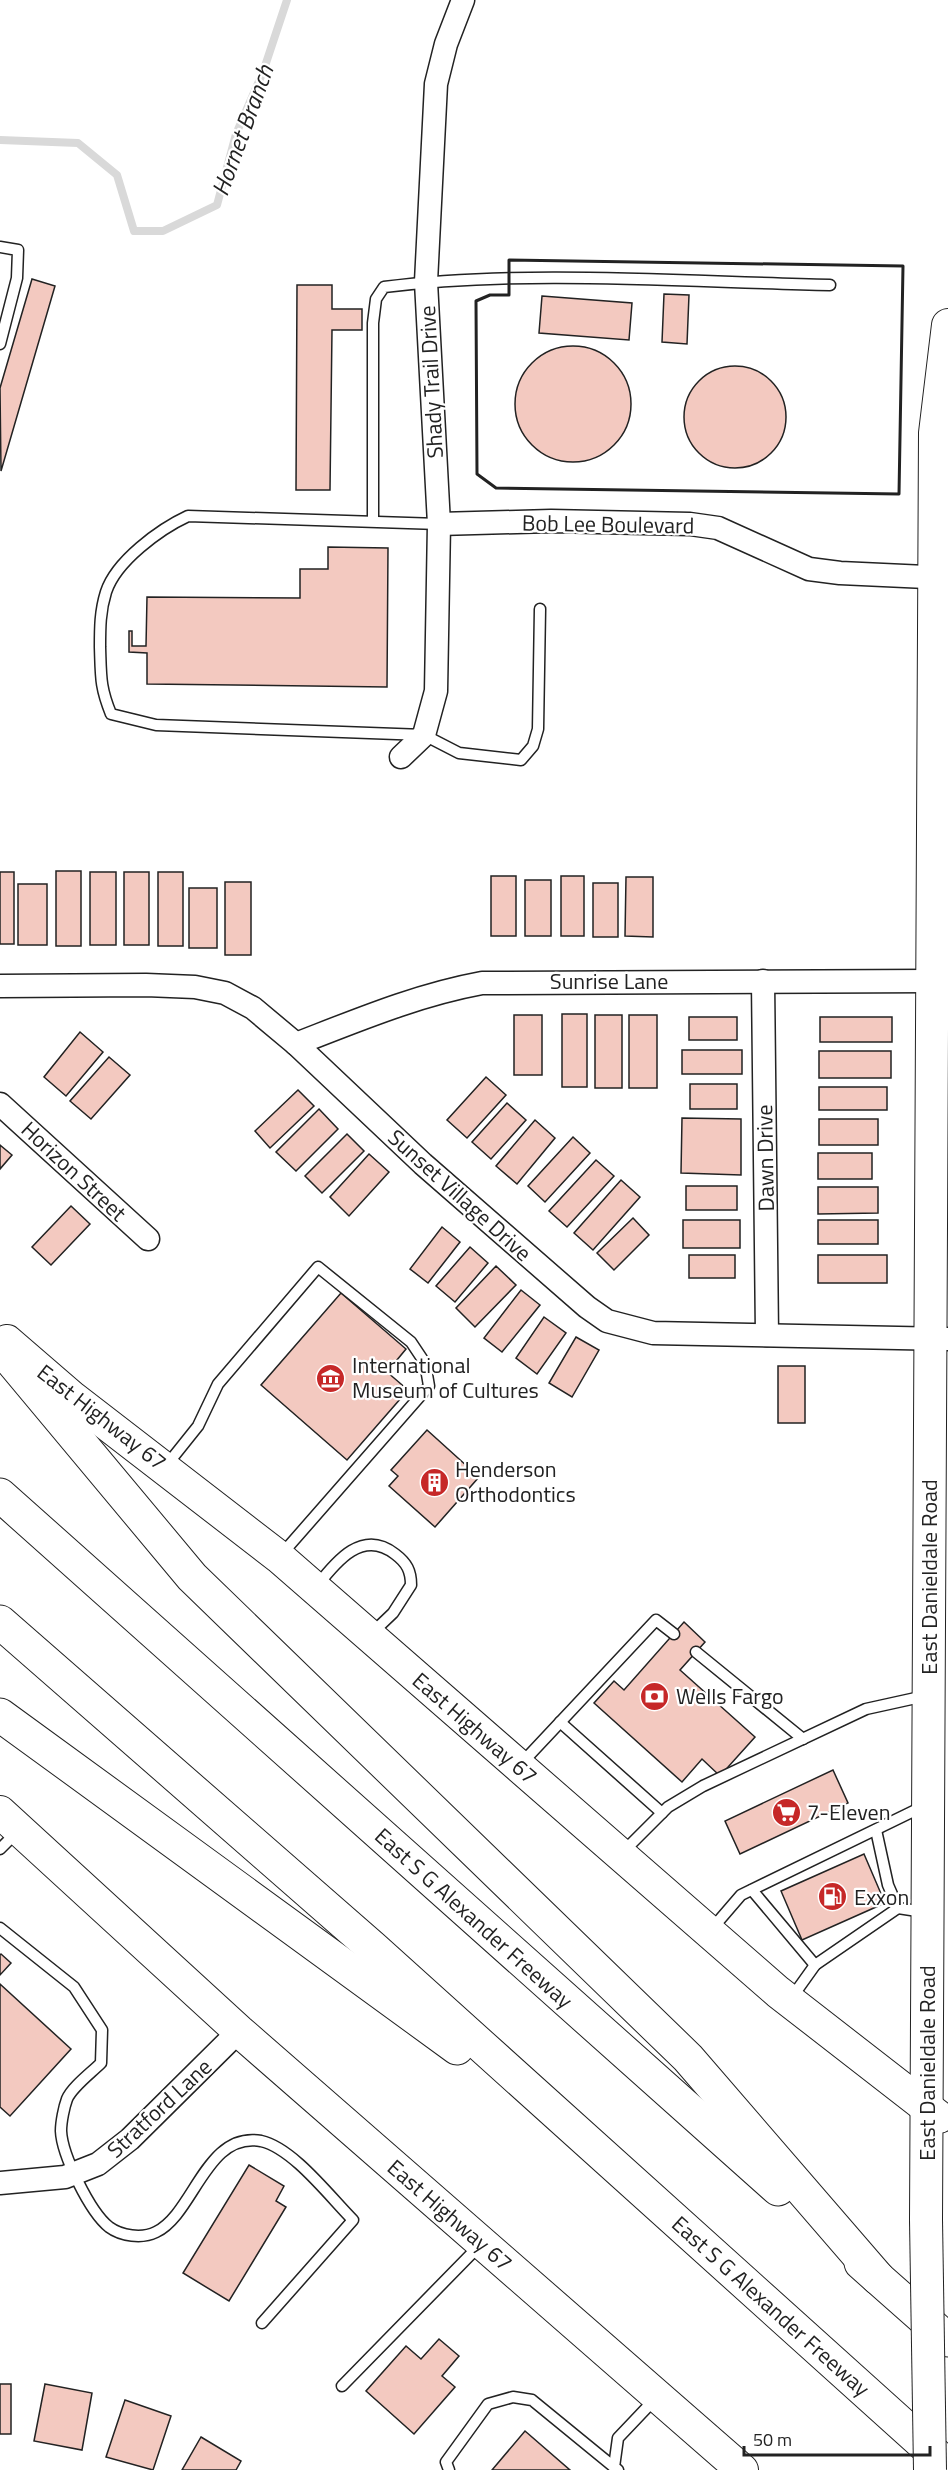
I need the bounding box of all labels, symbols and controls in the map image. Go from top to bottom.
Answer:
water label: Hornet Branch [202,59,283,201]
street label: Shady Trail Drive [410,305,452,459]
street label: Bob Lee Boulevard [522,505,694,543]
street label: Sunrise Lane [550,964,668,998]
street label: Dawn Drive [747,1104,783,1212]
street label: Horizon Street [14,1113,135,1229]
street label: Sunset Village Drive [380,1121,540,1269]
place label: International Museum of Cultures [352,1348,539,1407]
street label: East Highway 67 [30,1355,174,1479]
museum icon: International Museum of Cultures [315,1362,347,1394]
place label: Henderson Orthodontics [455,1452,576,1511]
building icon: Henderson Orthodontics [418,1466,450,1498]
street label: East Danieldale Road [912,1479,946,1675]
street label: East Highway 67 [405,1664,545,1792]
place label: Wells Fargo [676,1679,784,1713]
bank icon: Wells Fargo [639,1680,671,1712]
place label: 7-Eleven [807,1795,890,1829]
supermarket icon: 7-Eleven [770,1796,802,1828]
street label: East S G Alexander Freeway [367,1819,581,2017]
place label: Exxon [854,1880,909,1914]
fuel station icon: Exxon [817,1881,849,1913]
street label: East Danieldale Road [910,1965,944,2161]
street label: Stratford Lane [99,2050,219,2166]
street label: East Highway 67 [380,2151,520,2279]
street label: East S G Alexander Freeway [664,2207,878,2405]
scale bar [744,2419,930,2457]
text: 50 m [753,2426,792,2453]

